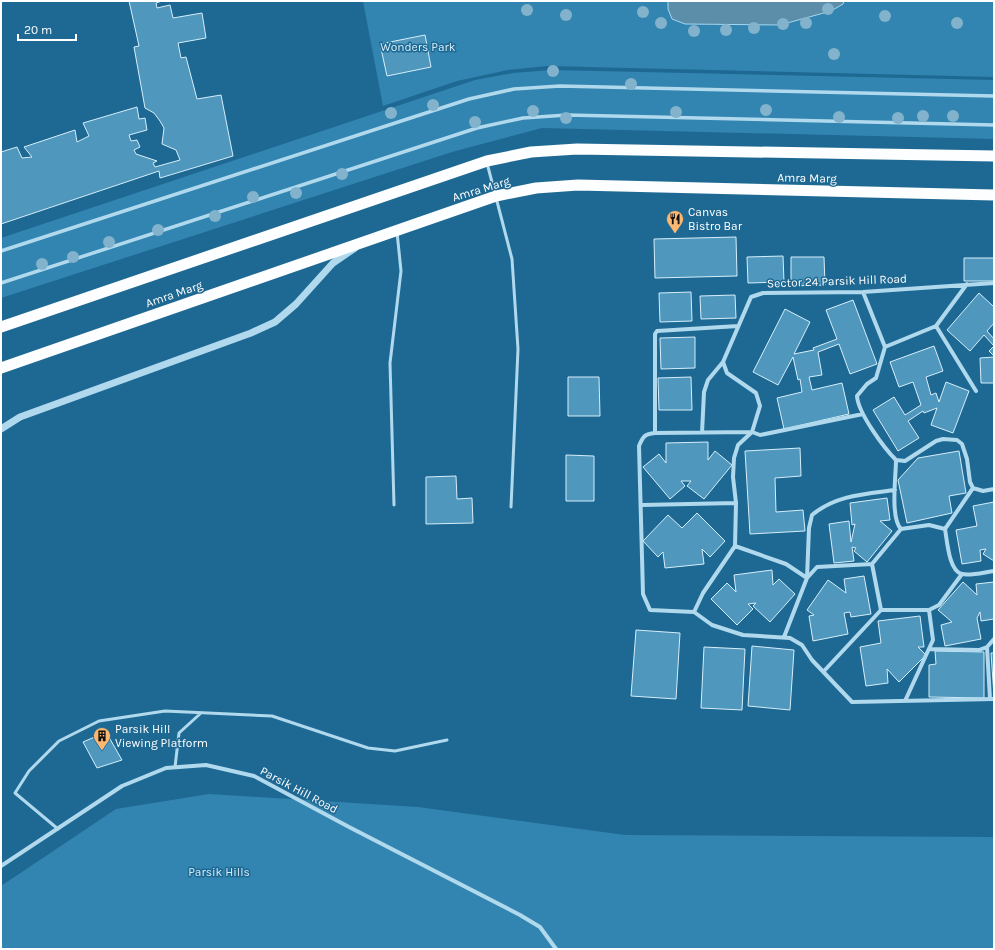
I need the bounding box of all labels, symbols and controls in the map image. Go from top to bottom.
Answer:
scale bar [18,16,76,42]
text: 20 m [24,23,52,37]
park label: Wonders Park [380,40,456,54]
street label: Amra Marg [777,170,837,186]
street label: Amra Marg [450,174,512,204]
place label: Canvas Bistro Bar [688,205,743,233]
restaurant icon: Canvas Bistro Bar [665,209,685,234]
street label: Sector 24 Parsik Hill Road [767,272,907,290]
street label: Amra Marg [144,278,205,310]
place label: Parsik Hill Viewing Platform [115,722,208,750]
building icon: Parsik Hill Viewing Platform [92,726,112,751]
street label: Parsik Hill Road [258,764,340,816]
park label: Parsik Hills [188,865,250,879]

